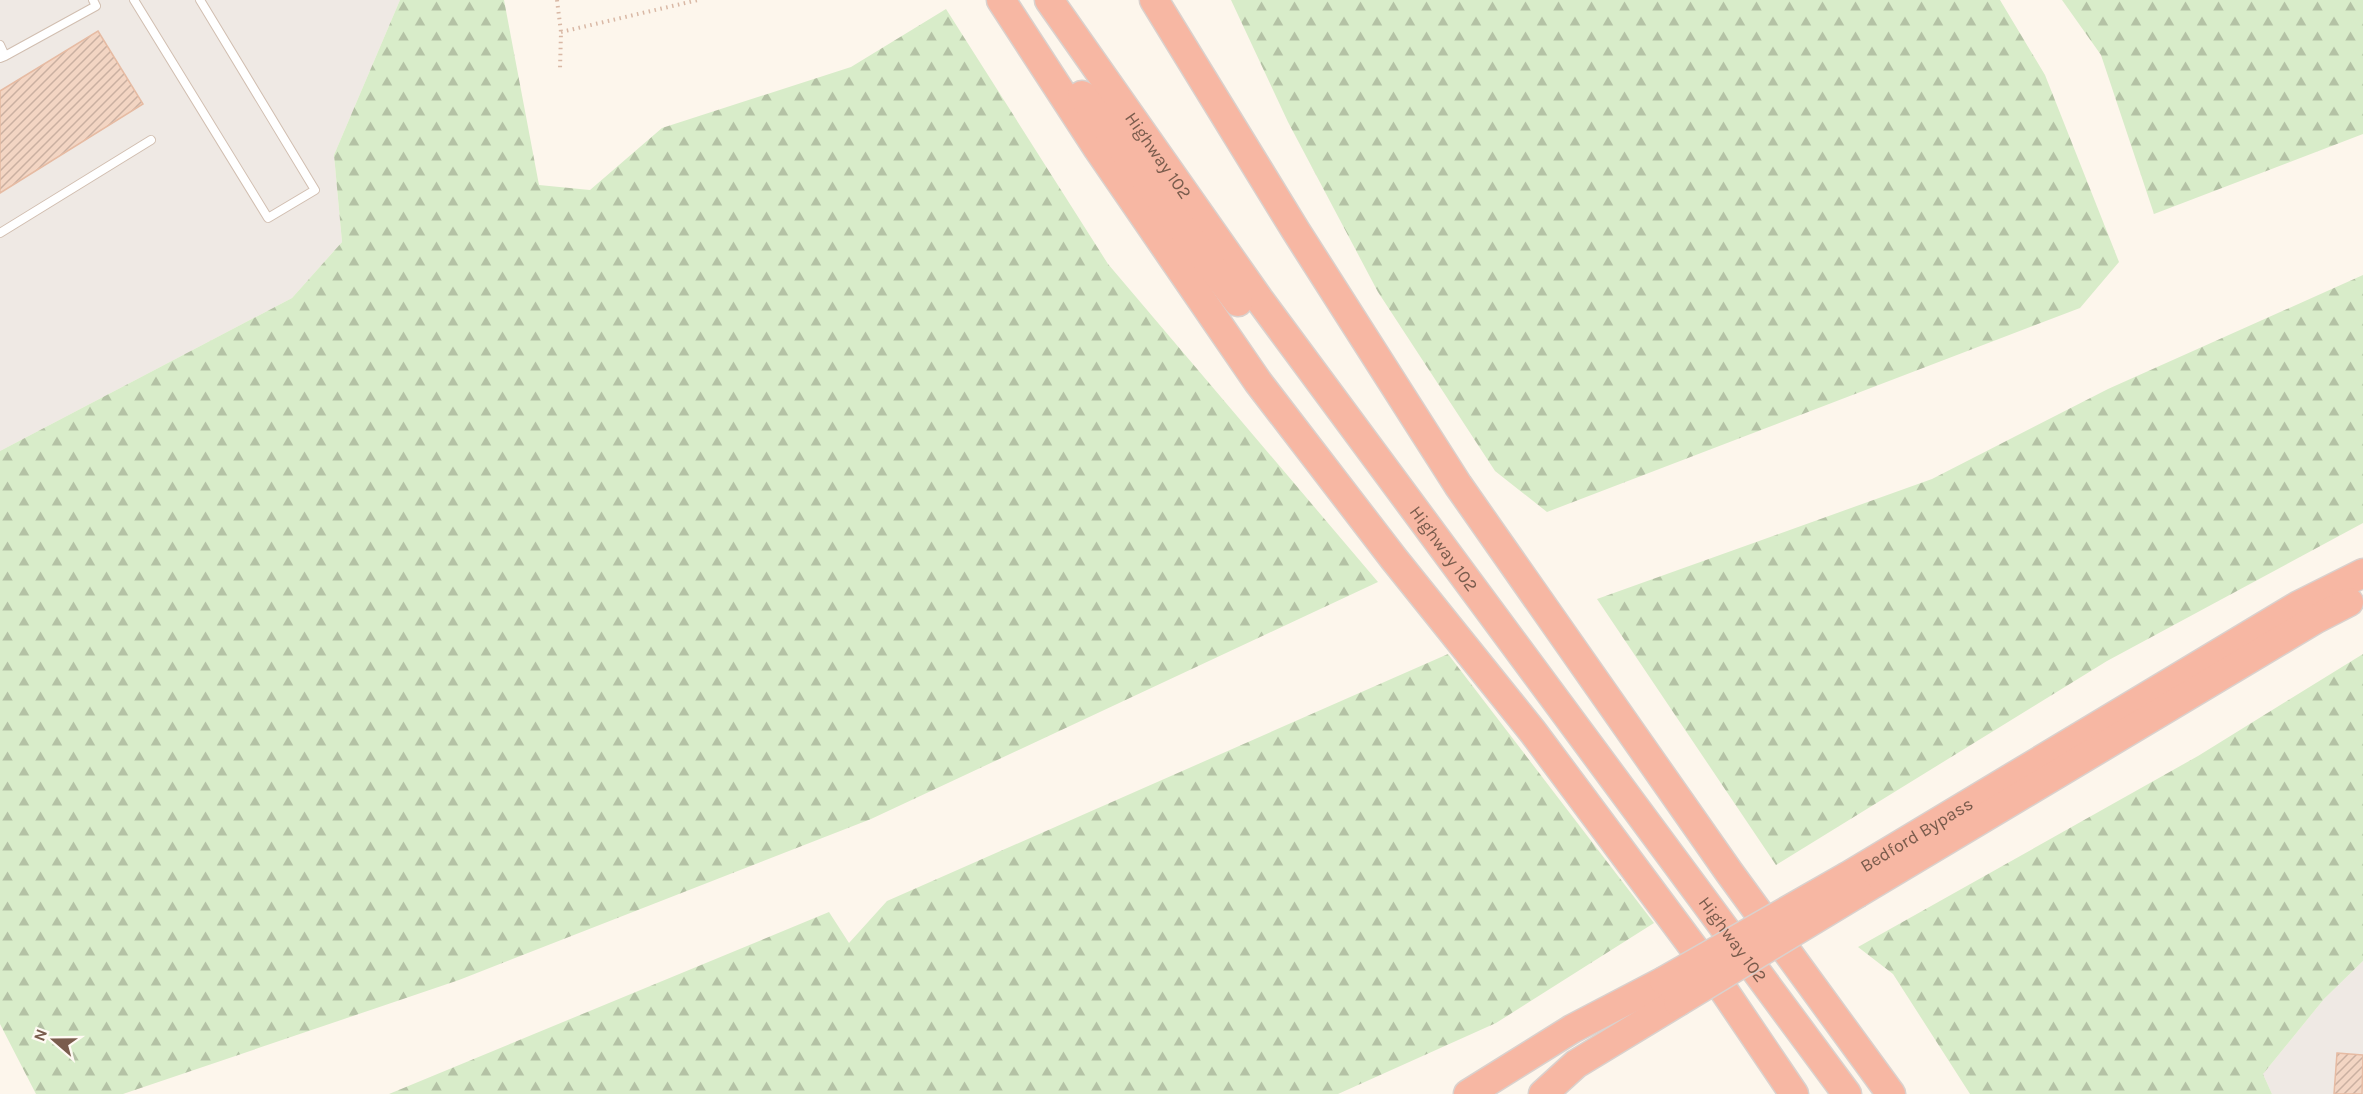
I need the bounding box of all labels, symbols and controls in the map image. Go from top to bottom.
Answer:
street label: Highway 102 [1120,108,1196,203]
street label: Highway 102 [1405,502,1483,596]
street label: Bedford Bypass [1856,793,1977,877]
street label: Highway 102 [1694,892,1772,987]
north arrow [24,1010,84,1070]
text: N [29,1026,51,1044]

